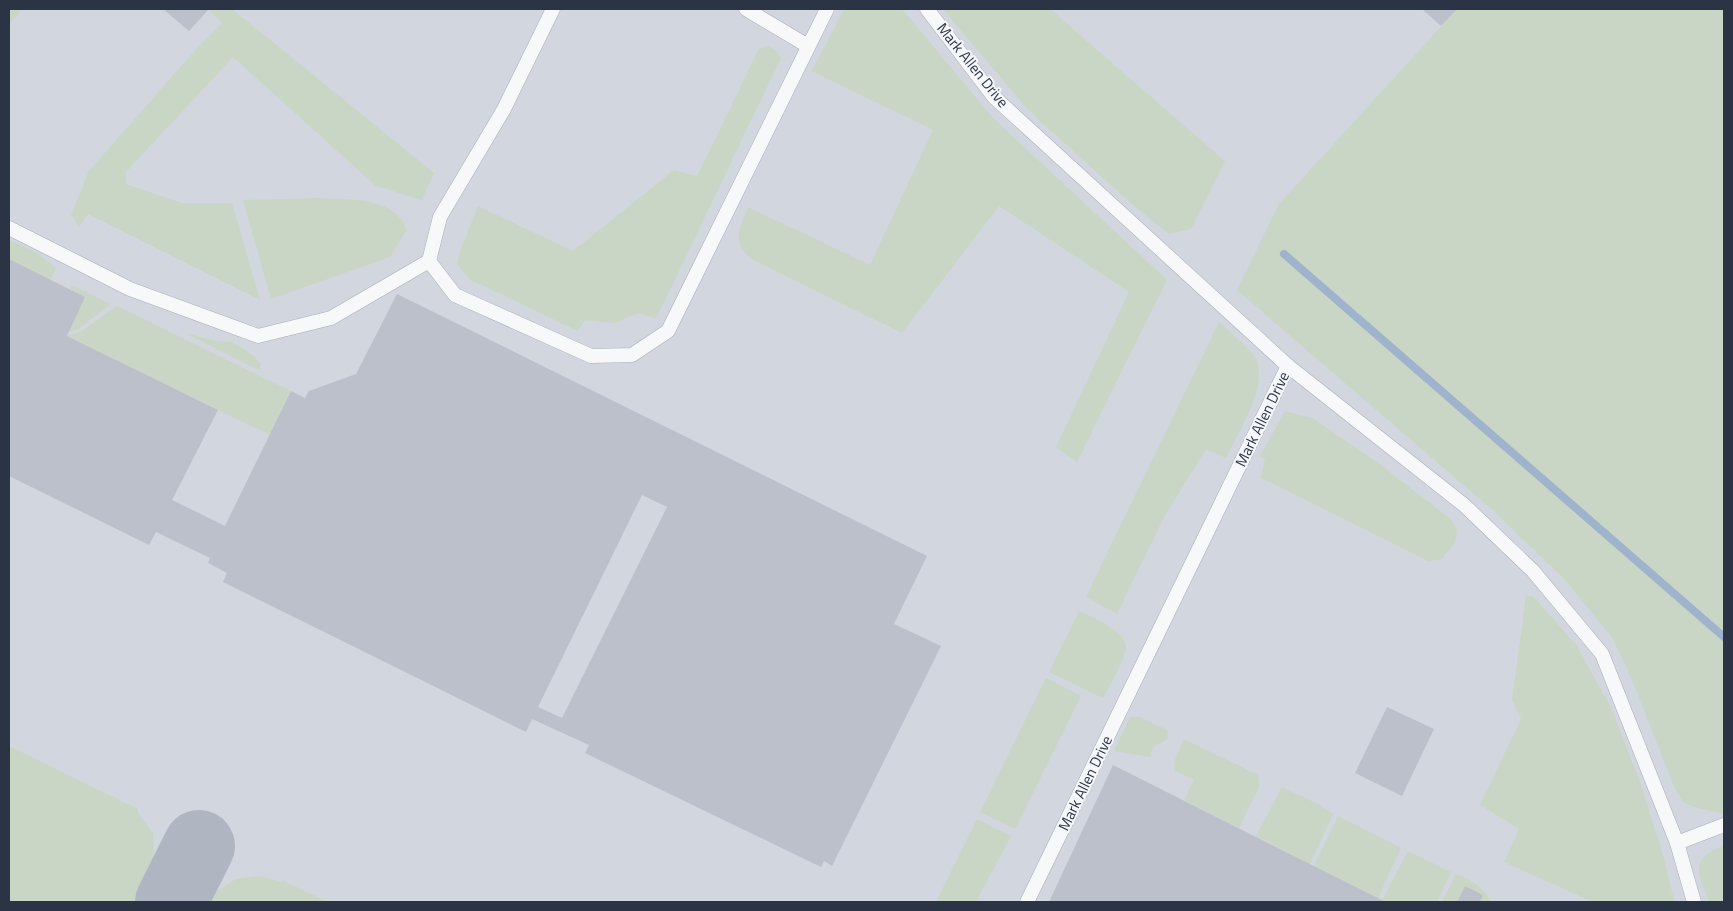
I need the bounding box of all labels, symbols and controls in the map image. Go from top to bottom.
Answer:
street label: Mark Allen Drive [932,18,1014,112]
street label: Mark Allen Drive [1229,367,1295,471]
street label: Mark Allen Drive [1052,731,1118,835]

